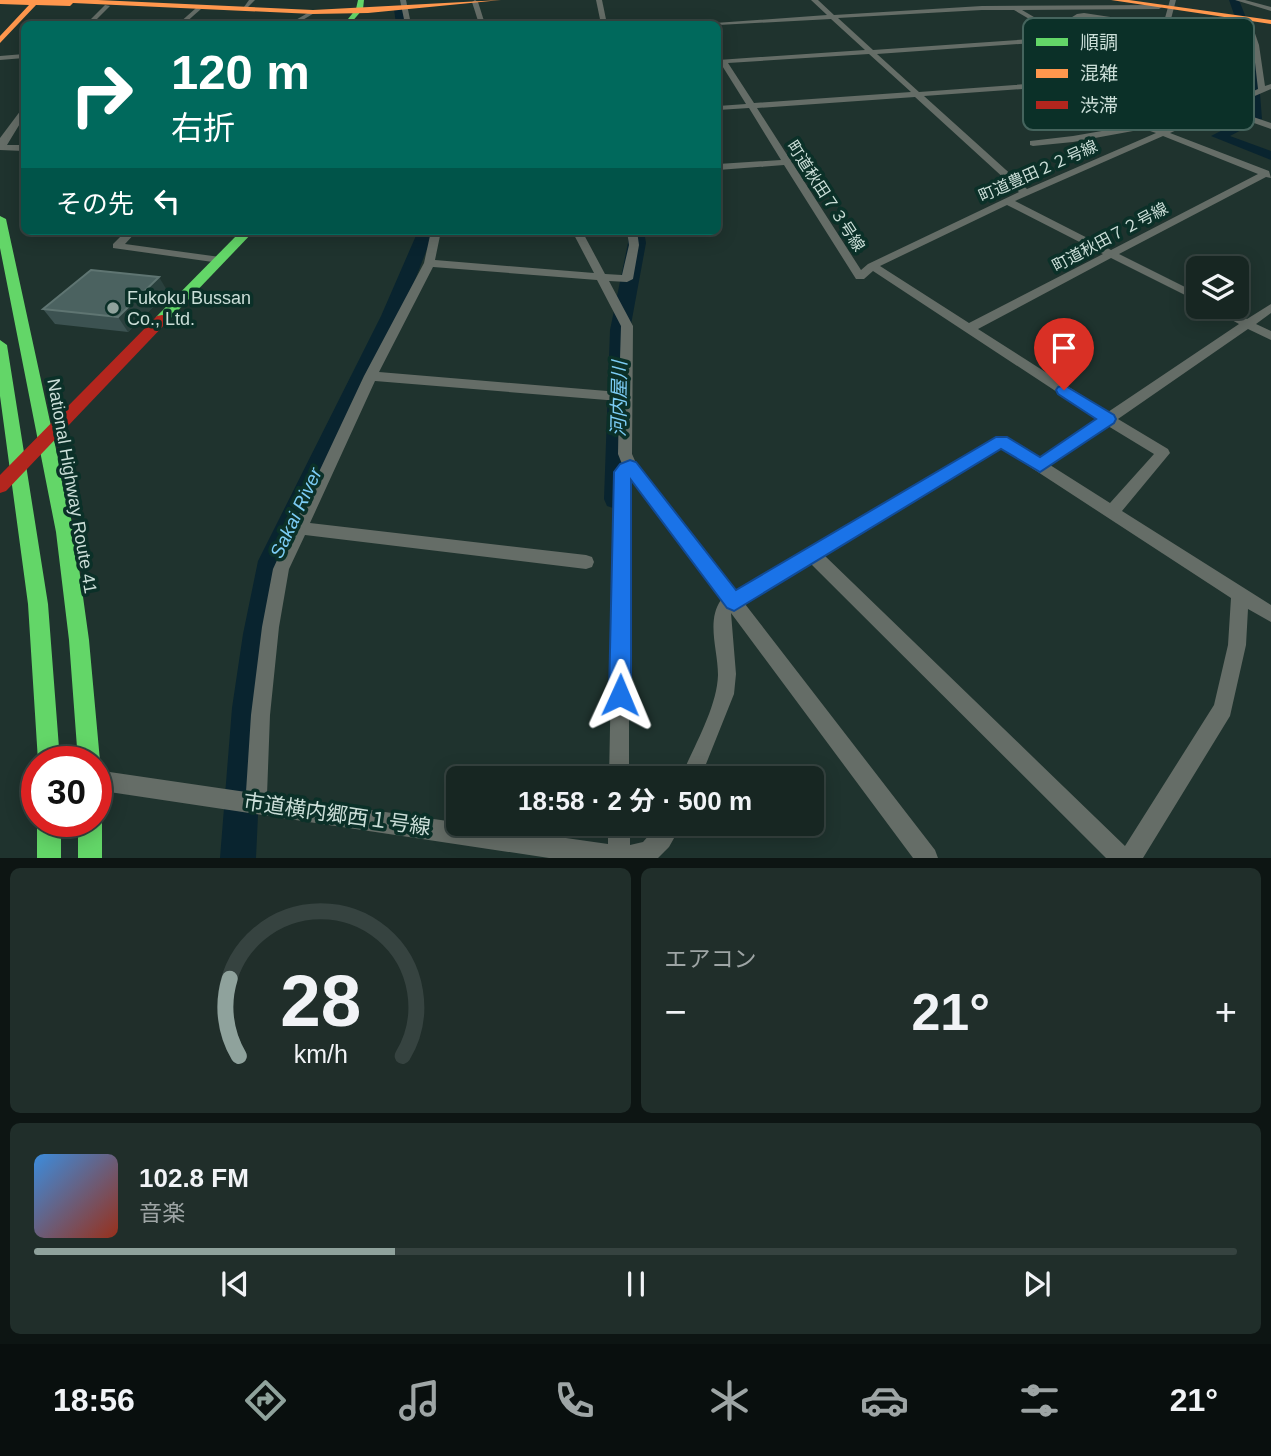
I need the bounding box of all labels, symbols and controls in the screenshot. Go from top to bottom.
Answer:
legend [1023,18,1254,130]
text: 順調 [1080,32,1118,53]
text: 120 m [171,45,310,99]
icon: right [56,49,147,140]
text: 混雑 [1080,63,1118,84]
text: 渋滞 [1080,95,1118,116]
text: 右折 [171,110,235,146]
street label: 町道豊田２２号線 [976,137,1100,205]
street label: 町道秋田７３号線 [784,138,868,254]
icon: left [148,182,186,220]
text: その先 [56,189,134,219]
street label: 町道秋田７２号線 [1049,199,1171,275]
map controls [1186,256,1249,319]
button: layers [1186,256,1249,319]
place label: Fukoku Bussan Co., Ltd. [127,288,251,329]
marker: Fukoku Bussan Co., Ltd. [105,300,121,316]
pin [1034,318,1094,390]
icon: arrive [1045,329,1083,367]
water label: 河内屋川 [608,359,630,437]
street label: National Highway Route 41 [43,377,101,595]
water label: Sakai River [266,464,326,561]
position arrow [583,658,657,732]
speed limit sign: 30 [21,746,112,837]
text: 18:58 · 2 分 · 500 m [518,786,752,816]
street label: 市道横内郷西１号線 [242,789,432,839]
text: エアコン [665,946,757,972]
text: 28 [280,961,361,1042]
text: 21° [911,983,990,1041]
text: − [665,991,687,1033]
text: + [1215,991,1237,1033]
text: km/h [293,1040,347,1068]
text: 102.8 FM [139,1163,249,1193]
text: 音楽 [139,1200,185,1226]
icon: previous [216,1265,254,1303]
icon: pause [617,1265,655,1303]
icon: next [1018,1265,1056,1303]
icon: directions [241,1376,290,1425]
icon: music [395,1376,444,1425]
icon: phone [550,1376,599,1425]
icon: climate [705,1376,754,1425]
icon: car [860,1376,909,1425]
icon: filters [1015,1376,1064,1425]
text: 18:56 [53,1382,135,1418]
text: 21° [1170,1382,1218,1418]

